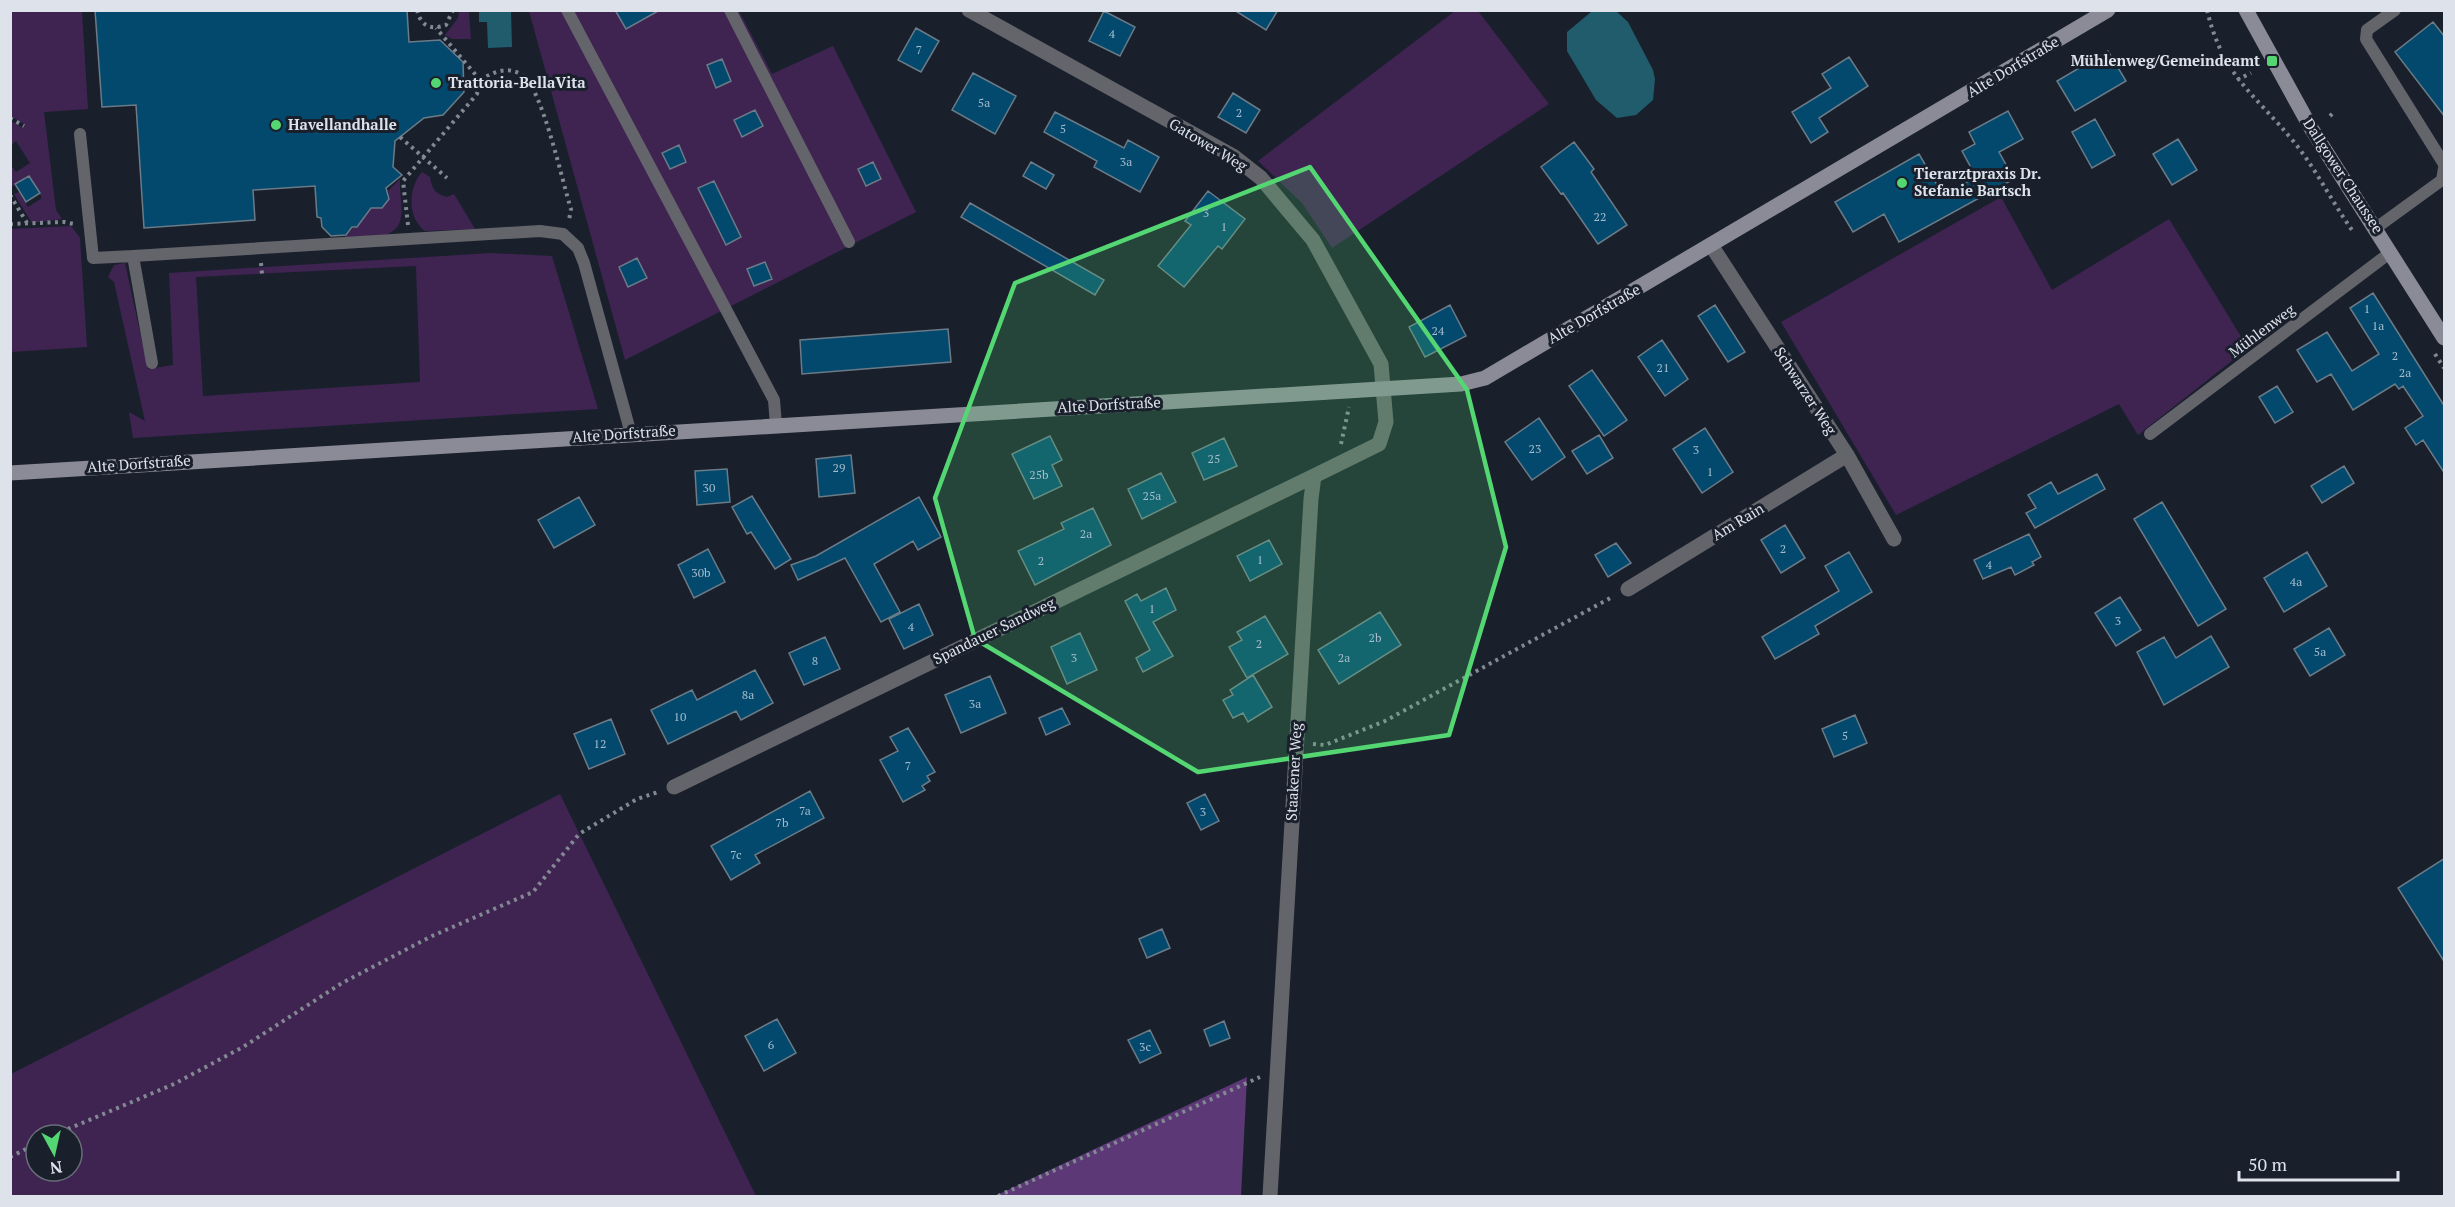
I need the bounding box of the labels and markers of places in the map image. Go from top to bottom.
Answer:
place label: Mühlenweg/Gemeindeamt [2071,50,2260,70]
marker: Mühlenweg/Gemeindeamt [2265,54,2279,68]
place label: Trattoria-BellaVita [448,72,586,92]
marker: Trattoria-BellaVita [429,76,443,90]
place label: Havellandhalle [288,114,397,134]
marker: Havellandhalle [269,118,283,132]
place label: Tierarztpraxis Dr. Stefanie Bartsch [1914,163,2041,200]
marker: Tierarztpraxis Dr. Stefanie Bartsch [1895,176,1909,190]

